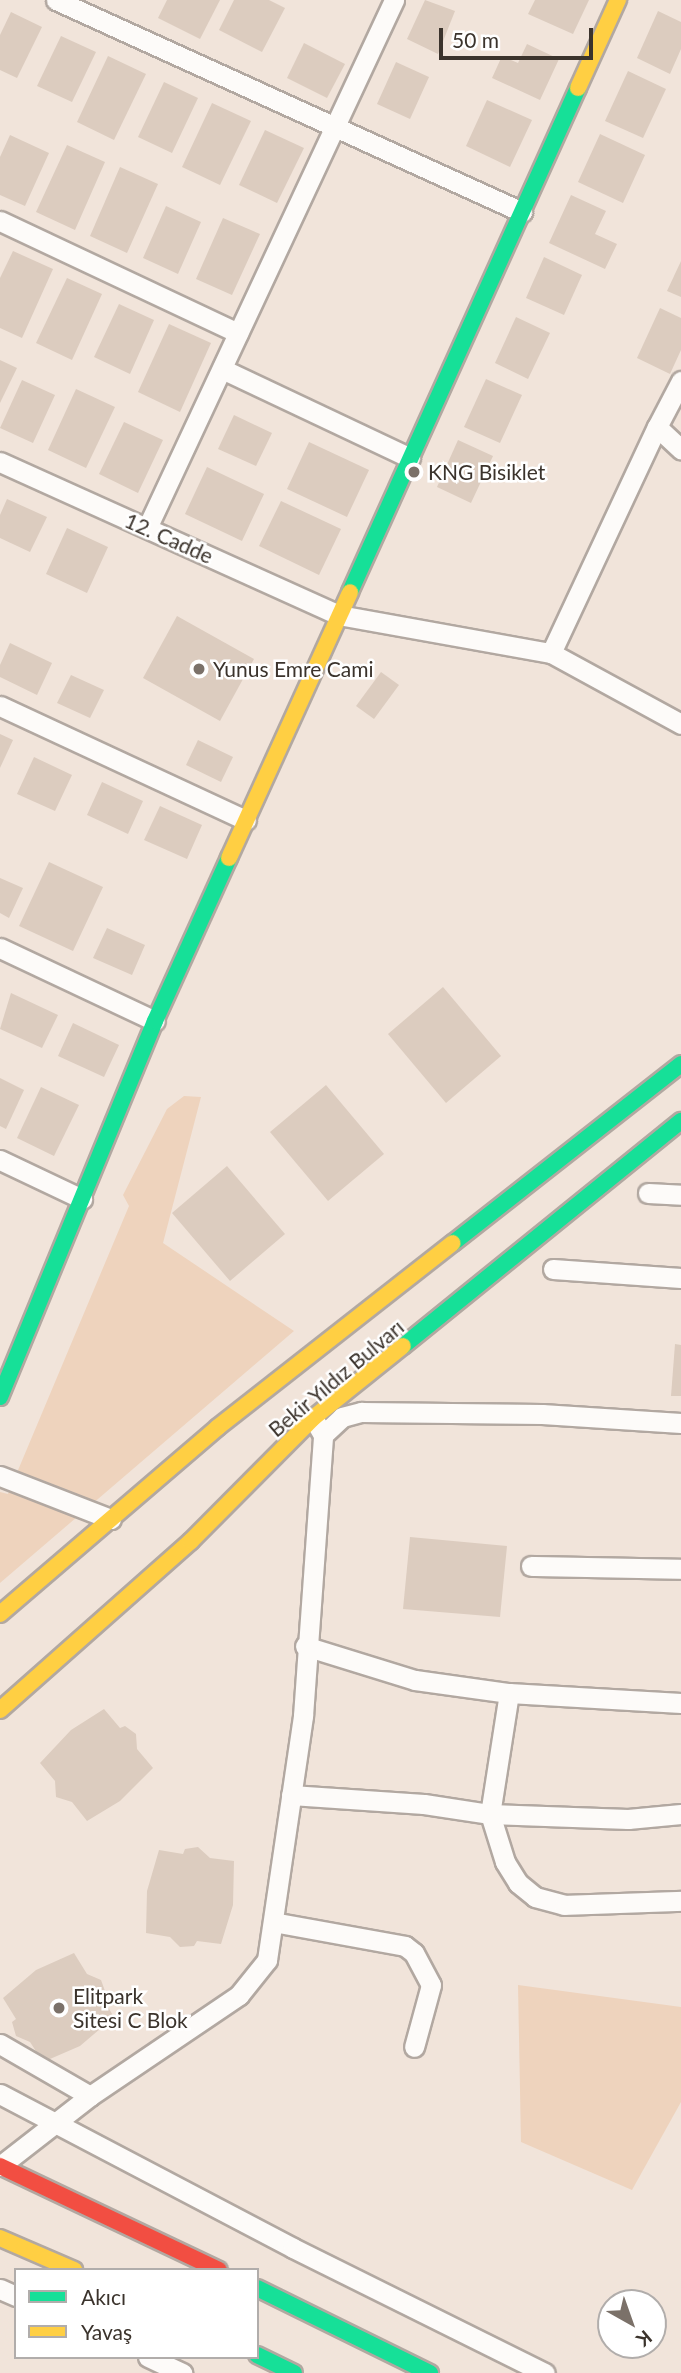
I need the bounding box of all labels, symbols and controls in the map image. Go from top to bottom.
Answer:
scale bar [443,14,597,58]
text: 50 m [452,27,499,52]
place label: KNG Bisiklet [428,459,545,485]
marker: KNG Bisiklet [406,464,422,480]
street label: 12. Cadde [121,507,217,569]
place label: Yunus Emre Cami [213,656,374,682]
marker: Yunus Emre Cami [191,661,207,677]
street label: Bekir Yıldız Bulvarı [263,1314,409,1442]
place label: Elitpark Sitesi C Blok [73,1983,188,2033]
marker: Elitpark Sitesi C Blok [51,2000,67,2016]
legend [14,2268,259,2359]
text: Akıcı [81,2284,126,2309]
north arrow [597,2289,667,2359]
text: Yavaş [81,2319,132,2344]
text: K [632,2326,657,2352]

